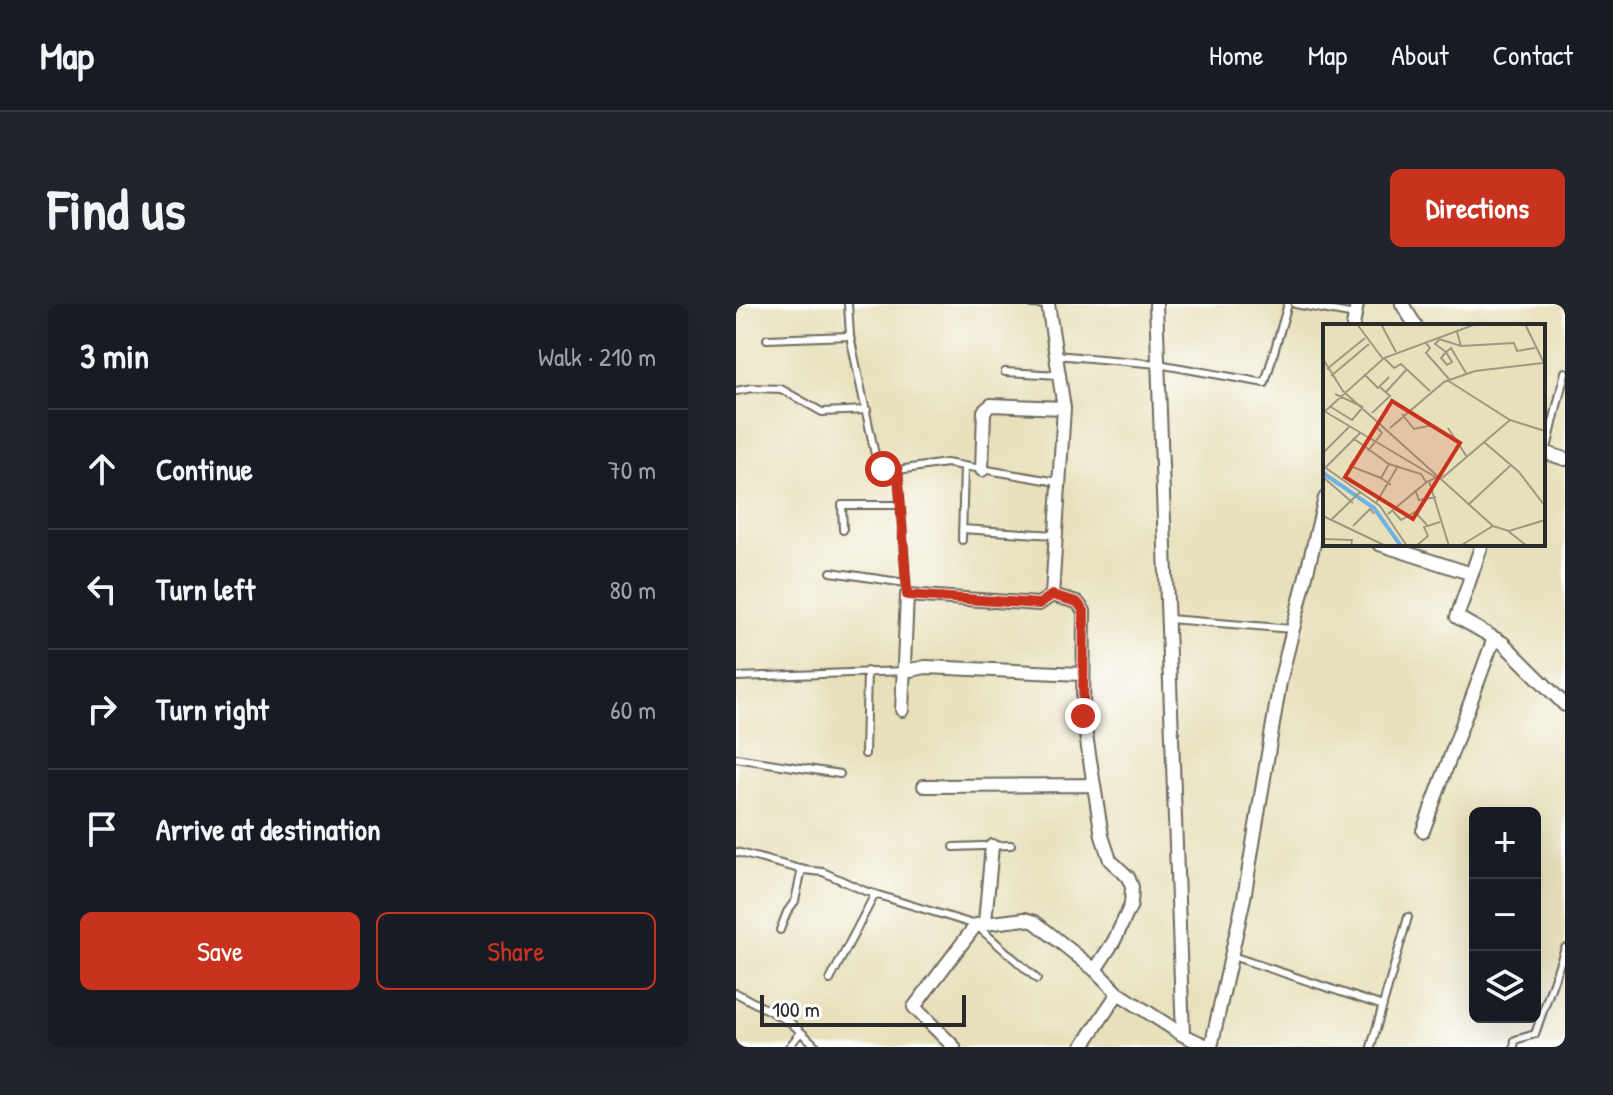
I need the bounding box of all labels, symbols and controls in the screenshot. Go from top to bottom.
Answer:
text: Map [40,29,94,81]
text: Home [1209,36,1264,74]
text: Map [1308,36,1347,74]
text: About [1391,36,1449,74]
text: Contact [1493,36,1573,74]
button: Directions [1390,169,1565,247]
text: Find us [48,171,186,246]
inset map [1323,324,1545,546]
text: 3 min [80,333,149,379]
text: Walk · 210 m [538,339,656,374]
icon: ahead [80,447,124,491]
text: Continue [156,449,253,489]
route start [865,451,901,487]
text: 70 m [608,452,656,487]
icon: left [80,567,124,611]
text: Turn left [156,569,255,609]
text: 80 m [609,572,656,607]
icon: right [80,687,124,731]
text: Turn right [156,689,269,729]
text: 60 m [610,692,656,727]
route end [1065,698,1101,734]
icon: arrive [80,807,124,851]
map controls [1469,807,1541,1023]
button: + [1469,807,1541,879]
text: Arrive at destination [156,809,381,849]
button: − [1469,879,1541,951]
button: Save [80,912,360,990]
button: Share [376,912,656,990]
button: layers [1469,951,1541,1023]
scale bar [760,991,966,1027]
text: 100 m [772,994,820,1024]

